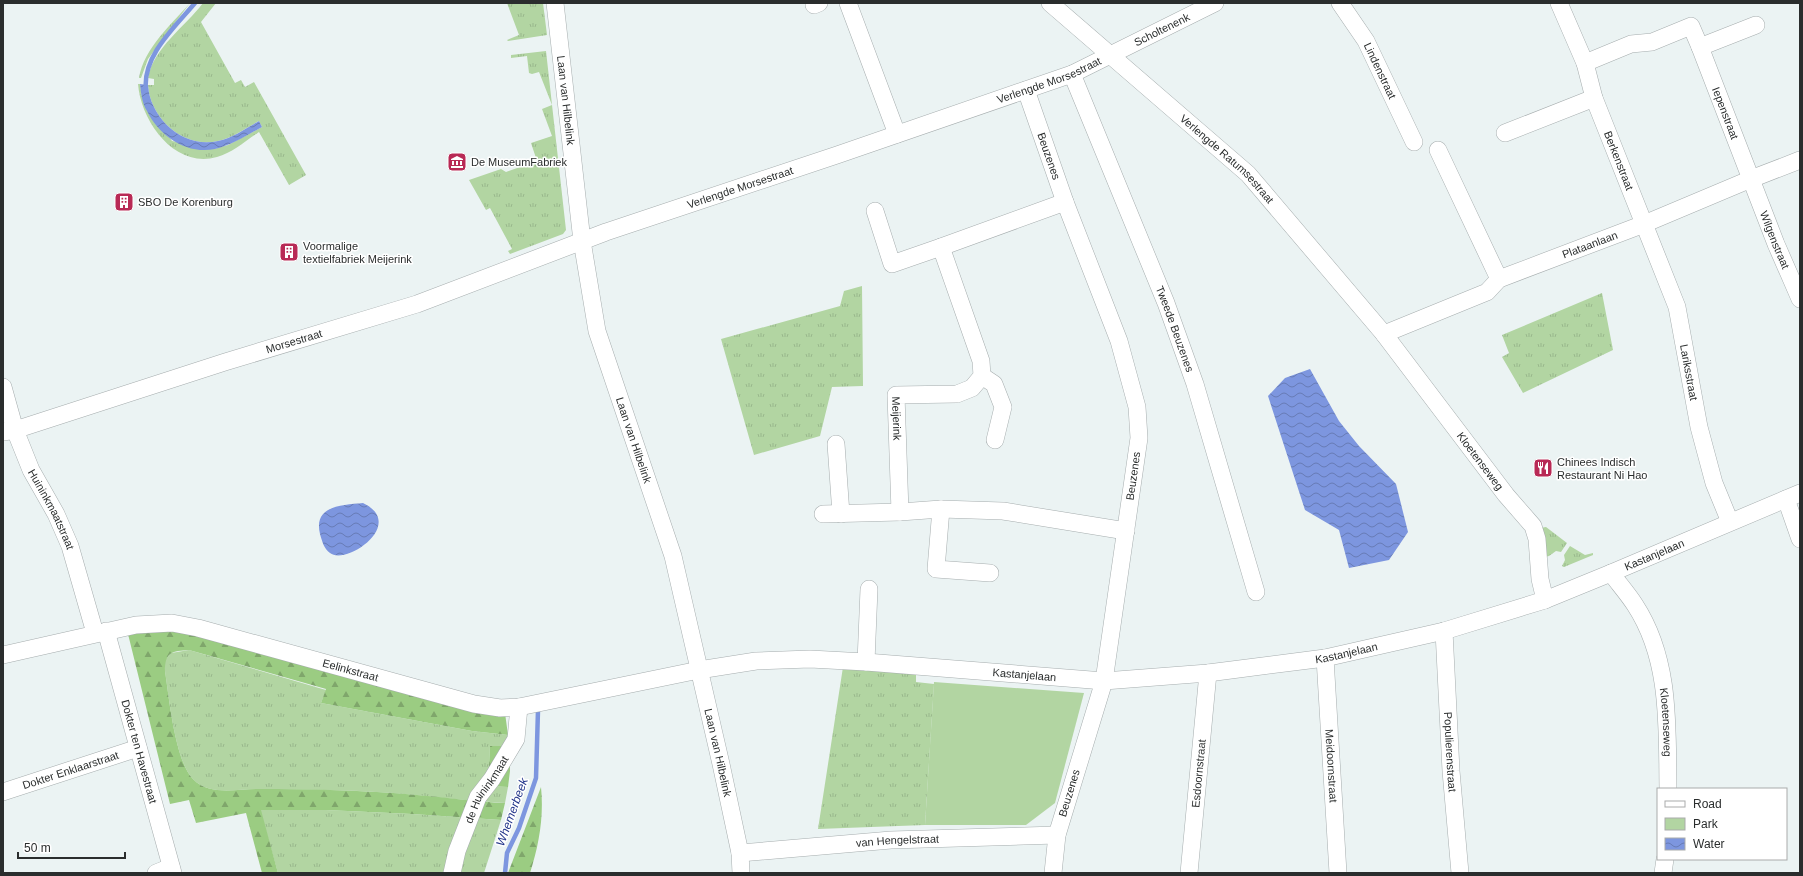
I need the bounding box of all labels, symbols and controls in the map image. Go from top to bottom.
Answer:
street label: Scholtenenk [1132,10,1192,48]
street label: Lindenstraat [1362,41,1399,101]
street label: Laan van Hilbelink [555,55,577,146]
street label: Verlengde Morsestraat [995,55,1103,105]
street label: Iepenstraat [1710,85,1741,141]
street label: Verlengde Ratumsestraat [1178,112,1276,206]
street label: Berkenstraat [1602,129,1636,192]
street label: Beuzenes [1035,131,1063,182]
museum icon: De MuseumFabriek [446,151,468,173]
place label: De MuseumFabriek [471,156,567,168]
street label: Verlengde Morsestraat [686,164,794,211]
building icon: SBO De Korenburg [113,191,135,213]
place label: SBO De Korenburg [138,196,233,208]
street label: Wilgenstraat [1758,209,1792,270]
street label: Plataanlaan [1560,229,1619,261]
place label: Voormalige textielfabriek Meijerink [303,240,412,265]
building icon: Voormalige textielfabriek Meijerink [278,241,300,263]
street label: Tweede Beuzenes [1154,284,1196,374]
street label: Morsestraat [264,327,324,355]
street label: Lariksstraat [1678,343,1700,401]
street label: Laan van Hilbelink [614,396,654,485]
street label: Meijerink [890,396,904,441]
street label: Kloetenseweg [1455,430,1506,492]
street label: Beuzenes [1124,450,1142,501]
place label: Chinees Indisch Restaurant Ni Hao [1557,456,1648,481]
restaurant icon: Chinees Indisch Restaurant Ni Hao [1532,457,1554,479]
street label: Huininkmaatstraat [26,467,77,551]
street label: Kastanjelaan [1623,537,1686,573]
street label: Kastanjelaan [1314,640,1379,665]
street label: Eelinkstraat [321,657,380,683]
street label: Kastanjelaan [992,666,1057,683]
street label: Kloetenseweg [1658,687,1674,757]
street label: Dokter ten Havestraat [119,698,159,805]
street label: Laan van Hilbelink [702,707,734,798]
street label: Populierenstraat [1442,711,1459,792]
street label: Meidoornstraat [1323,729,1340,803]
street label: Esdoornstraat [1189,739,1208,808]
street label: Dokter Enklaarstraat [21,749,120,791]
street label: de Huininkmaat [462,754,511,825]
street label: Beuzenes [1056,767,1082,818]
water label: Whemerbeek [493,775,531,848]
legend [1657,788,1787,860]
text: Road [1693,797,1722,811]
text: Park [1693,817,1719,831]
street label: van Hengelstraat [855,833,939,849]
scale bar [18,834,125,860]
text: Water [1693,837,1725,851]
text: 50 m [24,841,51,855]

